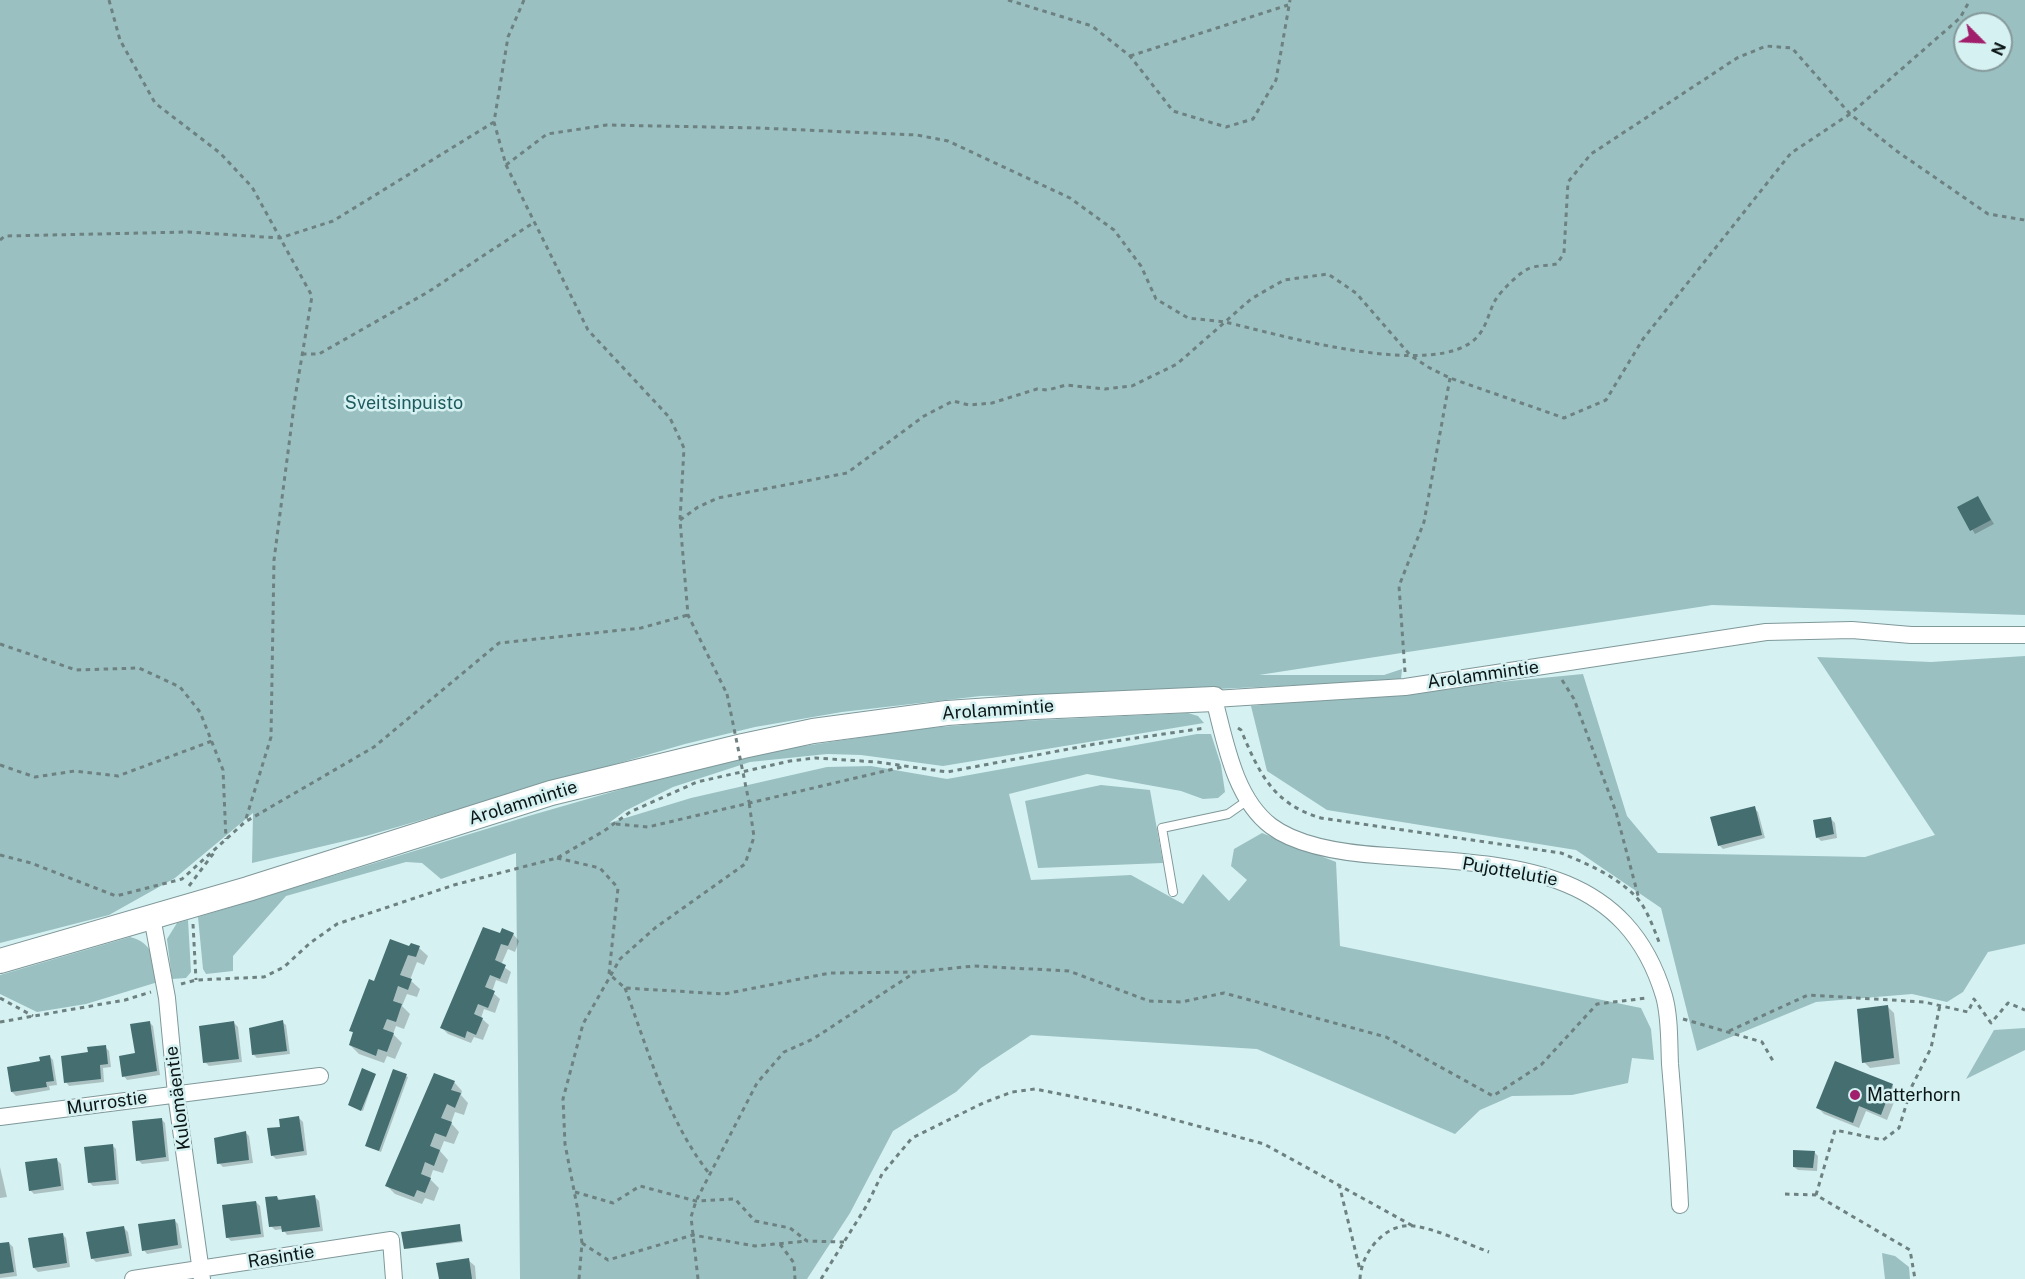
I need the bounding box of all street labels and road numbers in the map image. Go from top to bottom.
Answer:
street label: Arolammintie [1426,656,1540,694]
street label: Arolammintie [941,695,1055,725]
street label: Arolammintie [466,776,580,830]
street label: Pujottelutie [1461,853,1559,891]
street label: Kulomäentie [161,1045,195,1151]
street label: Murrostie [65,1087,149,1119]
street label: Rasintie [246,1241,316,1273]

